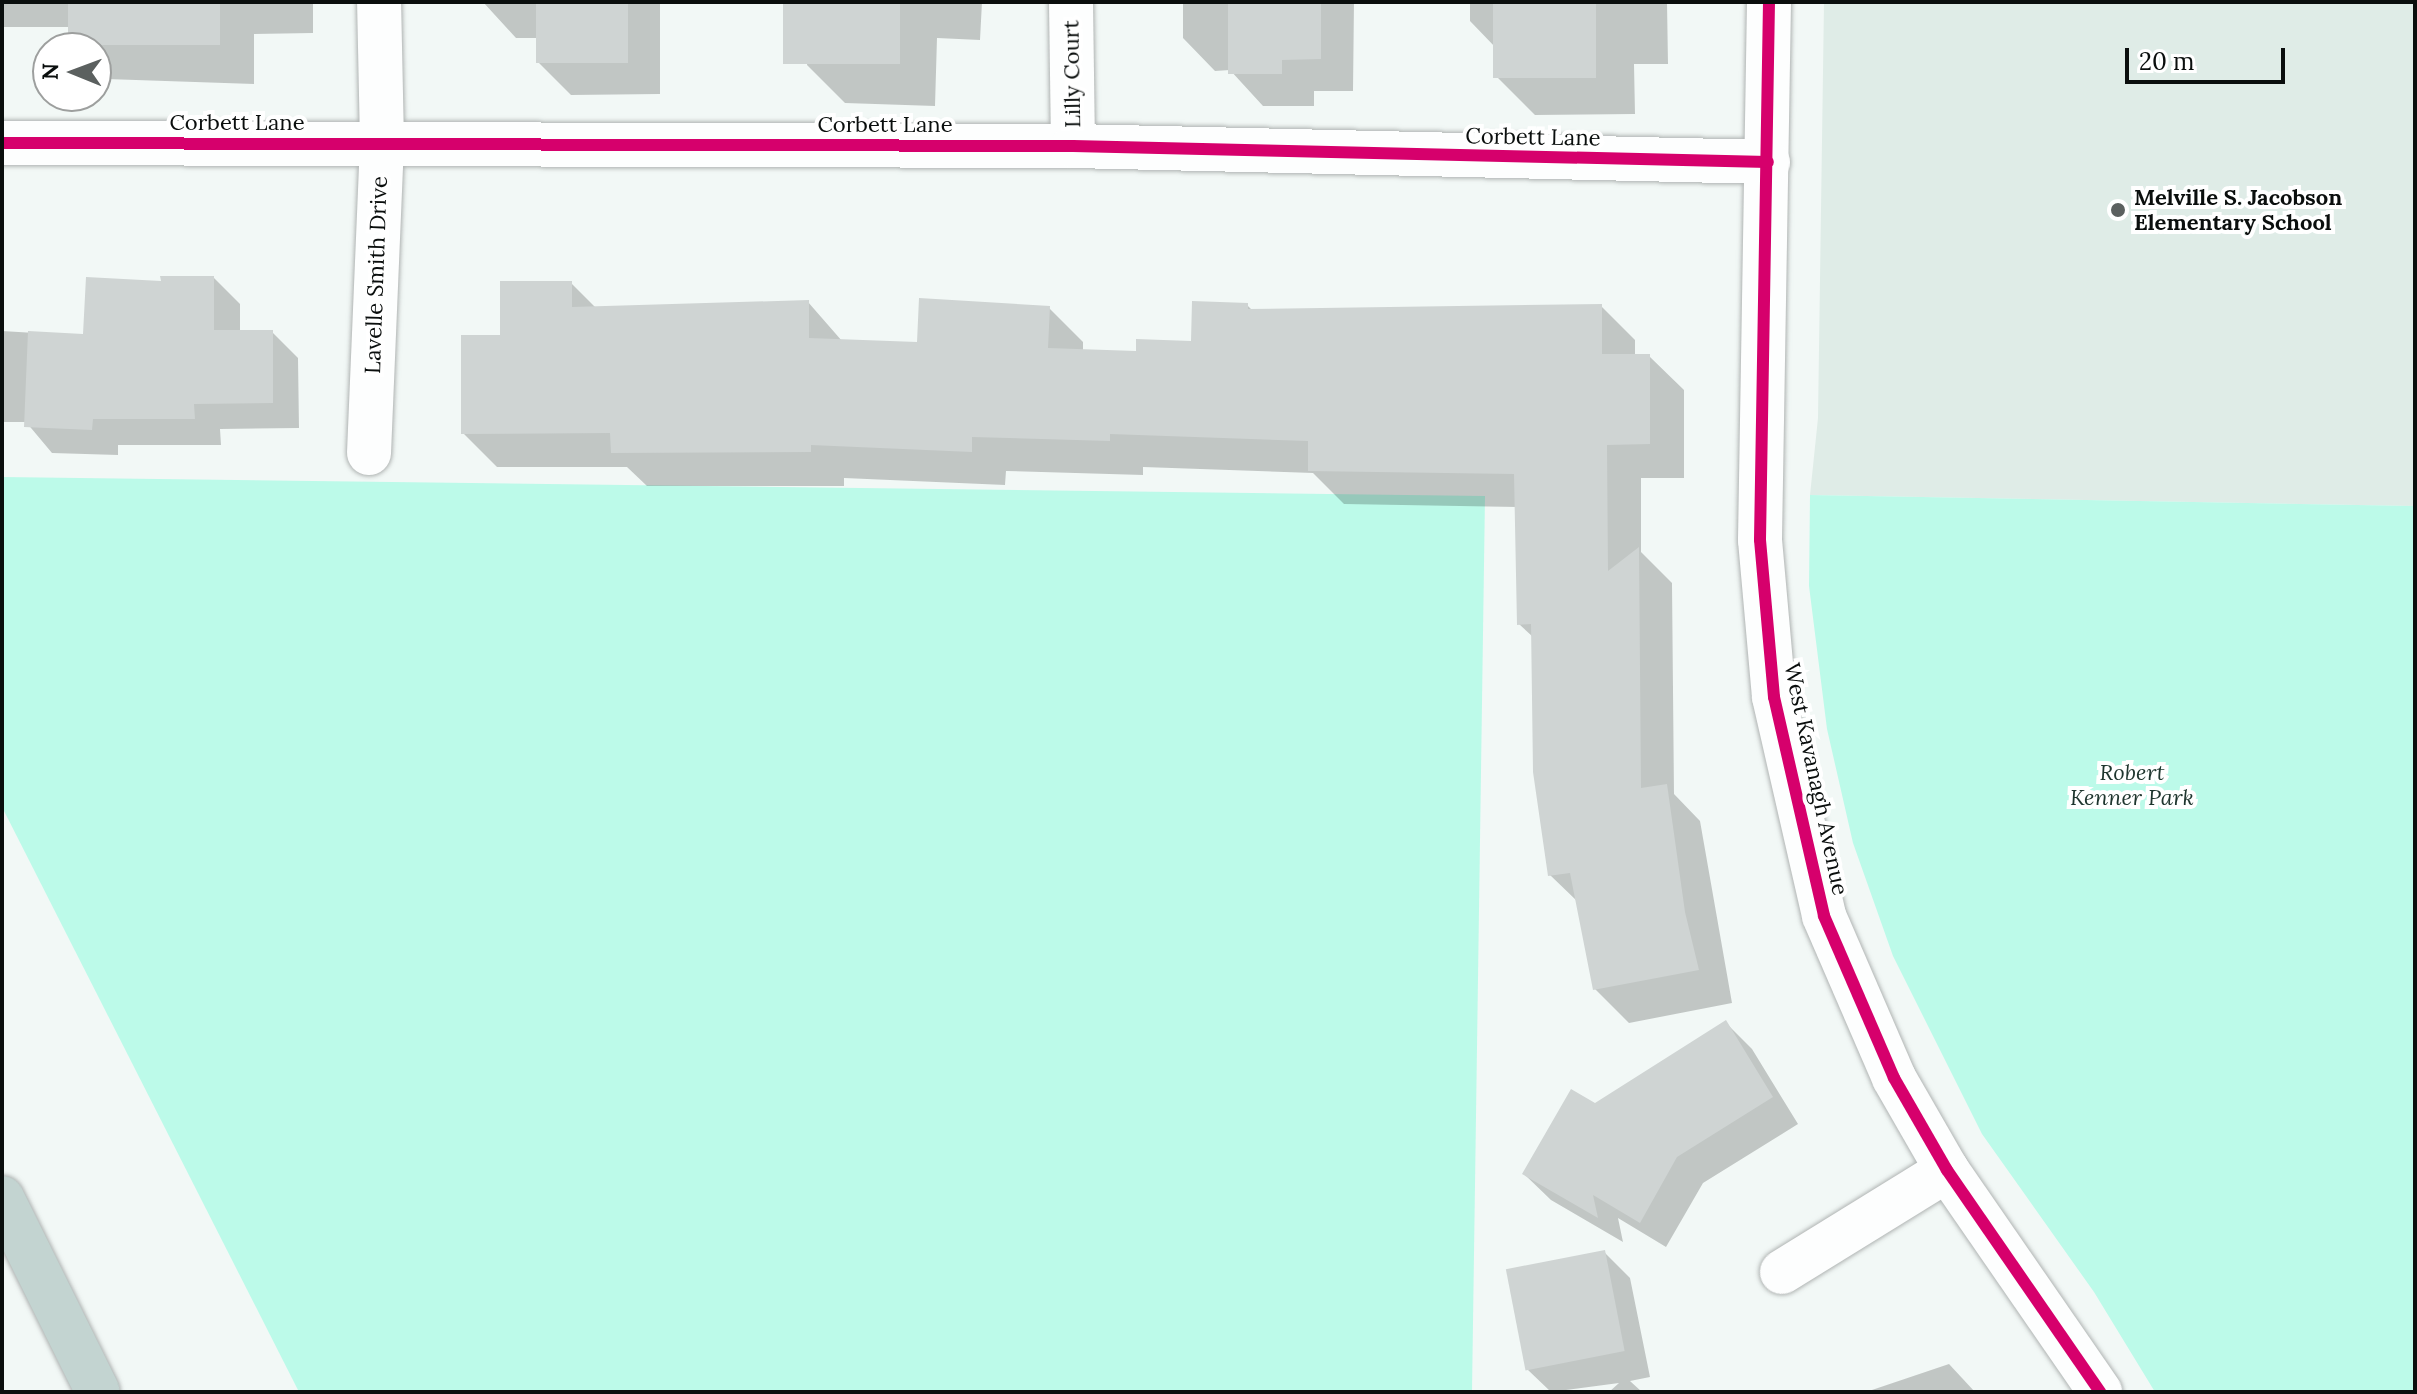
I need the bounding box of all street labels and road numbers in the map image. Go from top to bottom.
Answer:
street label: Lilly Court [1058,20,1086,128]
street label: Corbett Lane [169,110,305,136]
street label: Corbett Lane [817,112,953,138]
street label: Corbett Lane [1465,123,1601,151]
street label: Lavelle Smith Drive [359,176,393,374]
street label: West Kavanagh Avenue [1778,660,1854,898]

